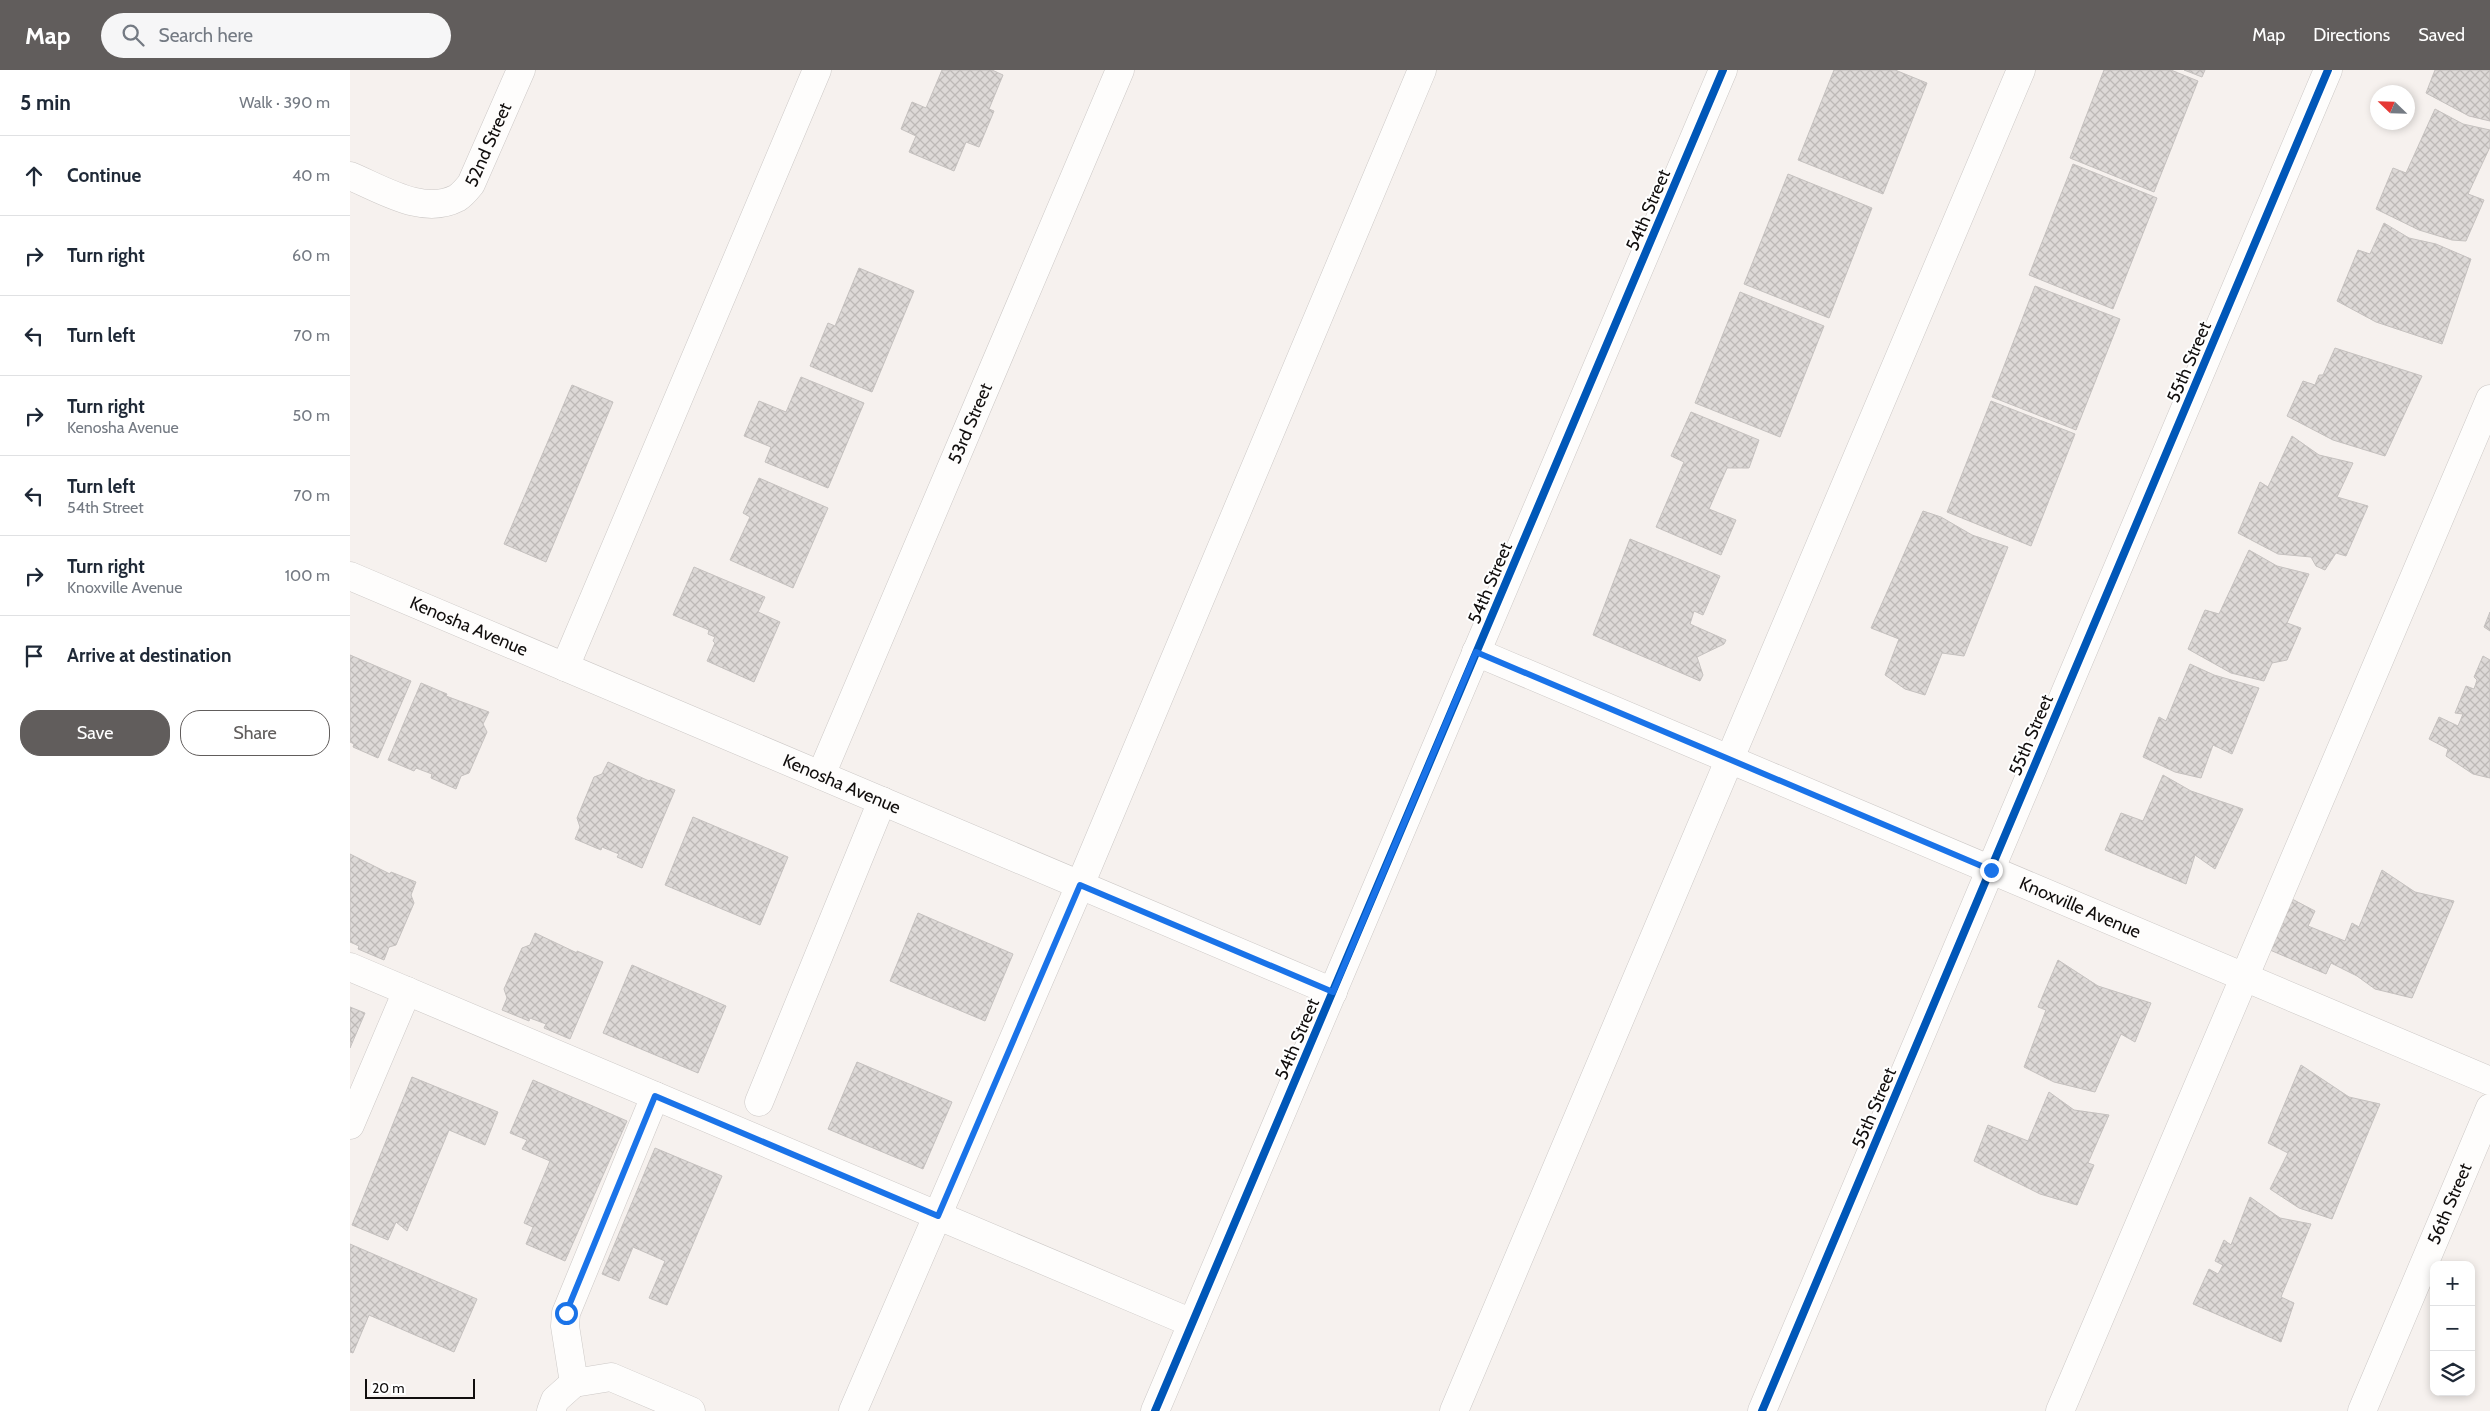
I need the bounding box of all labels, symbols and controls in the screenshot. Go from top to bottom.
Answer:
search box [101,13,451,58]
text: Map [25,21,71,50]
icon: search [119,21,147,49]
text: Search here [159,24,253,47]
text: Map [2252,24,2285,46]
text: Directions [2313,24,2390,46]
text: Saved [2418,24,2465,46]
north arrow [2370,85,2415,130]
text: 5 min [20,90,71,115]
text: Walk · 390 m [239,93,330,112]
street label: 52nd Street [460,99,516,190]
icon: ahead [20,162,48,190]
text: Continue [67,164,141,187]
text: 40 m [292,166,330,185]
street label: 54th Street [1621,166,1675,254]
icon: right [20,242,48,270]
text: Turn right [67,244,145,267]
text: 60 m [292,246,330,265]
street label: 55th Street [2162,318,2216,406]
icon: left [20,322,48,350]
text: Turn left [67,324,135,347]
text: 70 m [293,326,330,345]
street label: 53rd Street [943,380,997,467]
text: Turn right [67,395,145,418]
icon: right [20,402,48,430]
text: 50 m [293,406,330,425]
text: Kenosha Avenue [67,418,179,437]
text: Turn left [67,475,135,498]
icon: left [20,482,48,510]
text: 70 m [293,486,330,505]
text: 54th Street [67,498,144,517]
street label: 54th Street [1463,539,1517,627]
text: Turn right [67,555,145,578]
icon: right [20,562,48,590]
text: 100 m [285,566,330,585]
text: Knoxville Avenue [67,578,182,597]
street label: Kenosha Avenue [407,592,531,661]
icon: arrive [20,642,48,670]
text: Arrive at destination [67,644,231,667]
street label: 55th Street [2004,691,2058,779]
button: Save [20,710,170,756]
button: Share [180,710,330,756]
street label: Kenosha Avenue [780,749,904,819]
route end [1980,859,2003,882]
street label: Knoxville Avenue [2016,872,2144,943]
street label: 54th Street [1270,995,1324,1083]
street label: 55th Street [1847,1064,1901,1152]
street label: 56th Street [2423,1160,2476,1248]
map controls [2430,1261,2475,1396]
button: + [2430,1261,2475,1306]
route start [555,1302,578,1325]
button: − [2430,1306,2475,1351]
button: layers [2430,1351,2475,1396]
scale bar [365,1376,475,1399]
text: 20 m [372,1379,405,1397]

